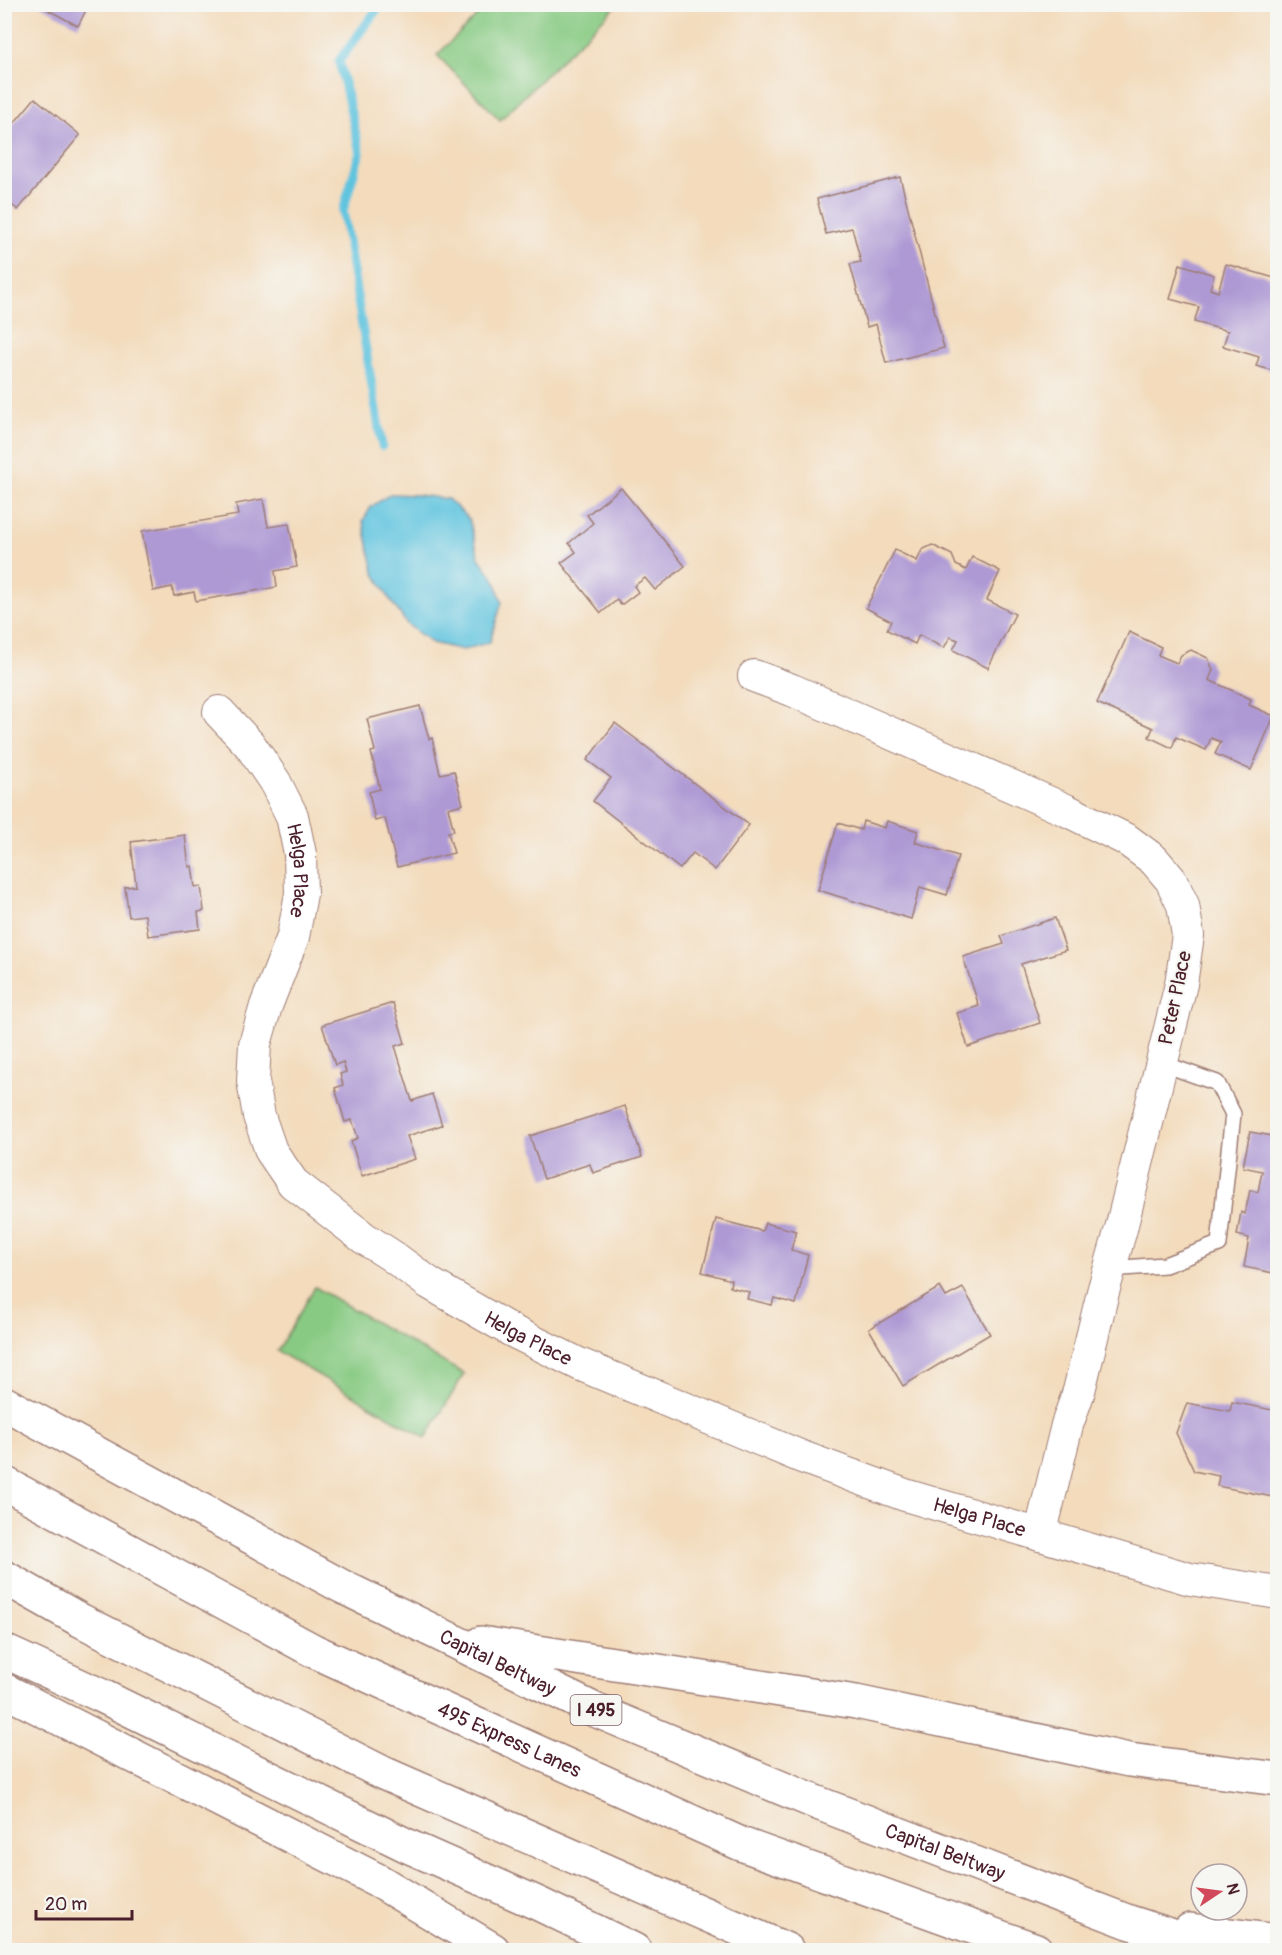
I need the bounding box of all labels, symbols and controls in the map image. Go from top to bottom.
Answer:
street label: Helga Place [281,821,314,920]
street label: Peter Place [1153,949,1197,1047]
street label: Helga Place [480,1305,576,1371]
street label: Helga Place [930,1491,1029,1542]
street label: Capital Beltway [435,1624,561,1702]
road number: I 495 [570,1695,622,1725]
street label: 495 Express Lanes [434,1696,585,1783]
street label: Capital Beltway [882,1818,1009,1886]
north arrow [1189,1862,1249,1922]
text: N [1222,1881,1244,1897]
scale bar [36,1883,132,1921]
text: 20 m [45,1893,87,1916]

